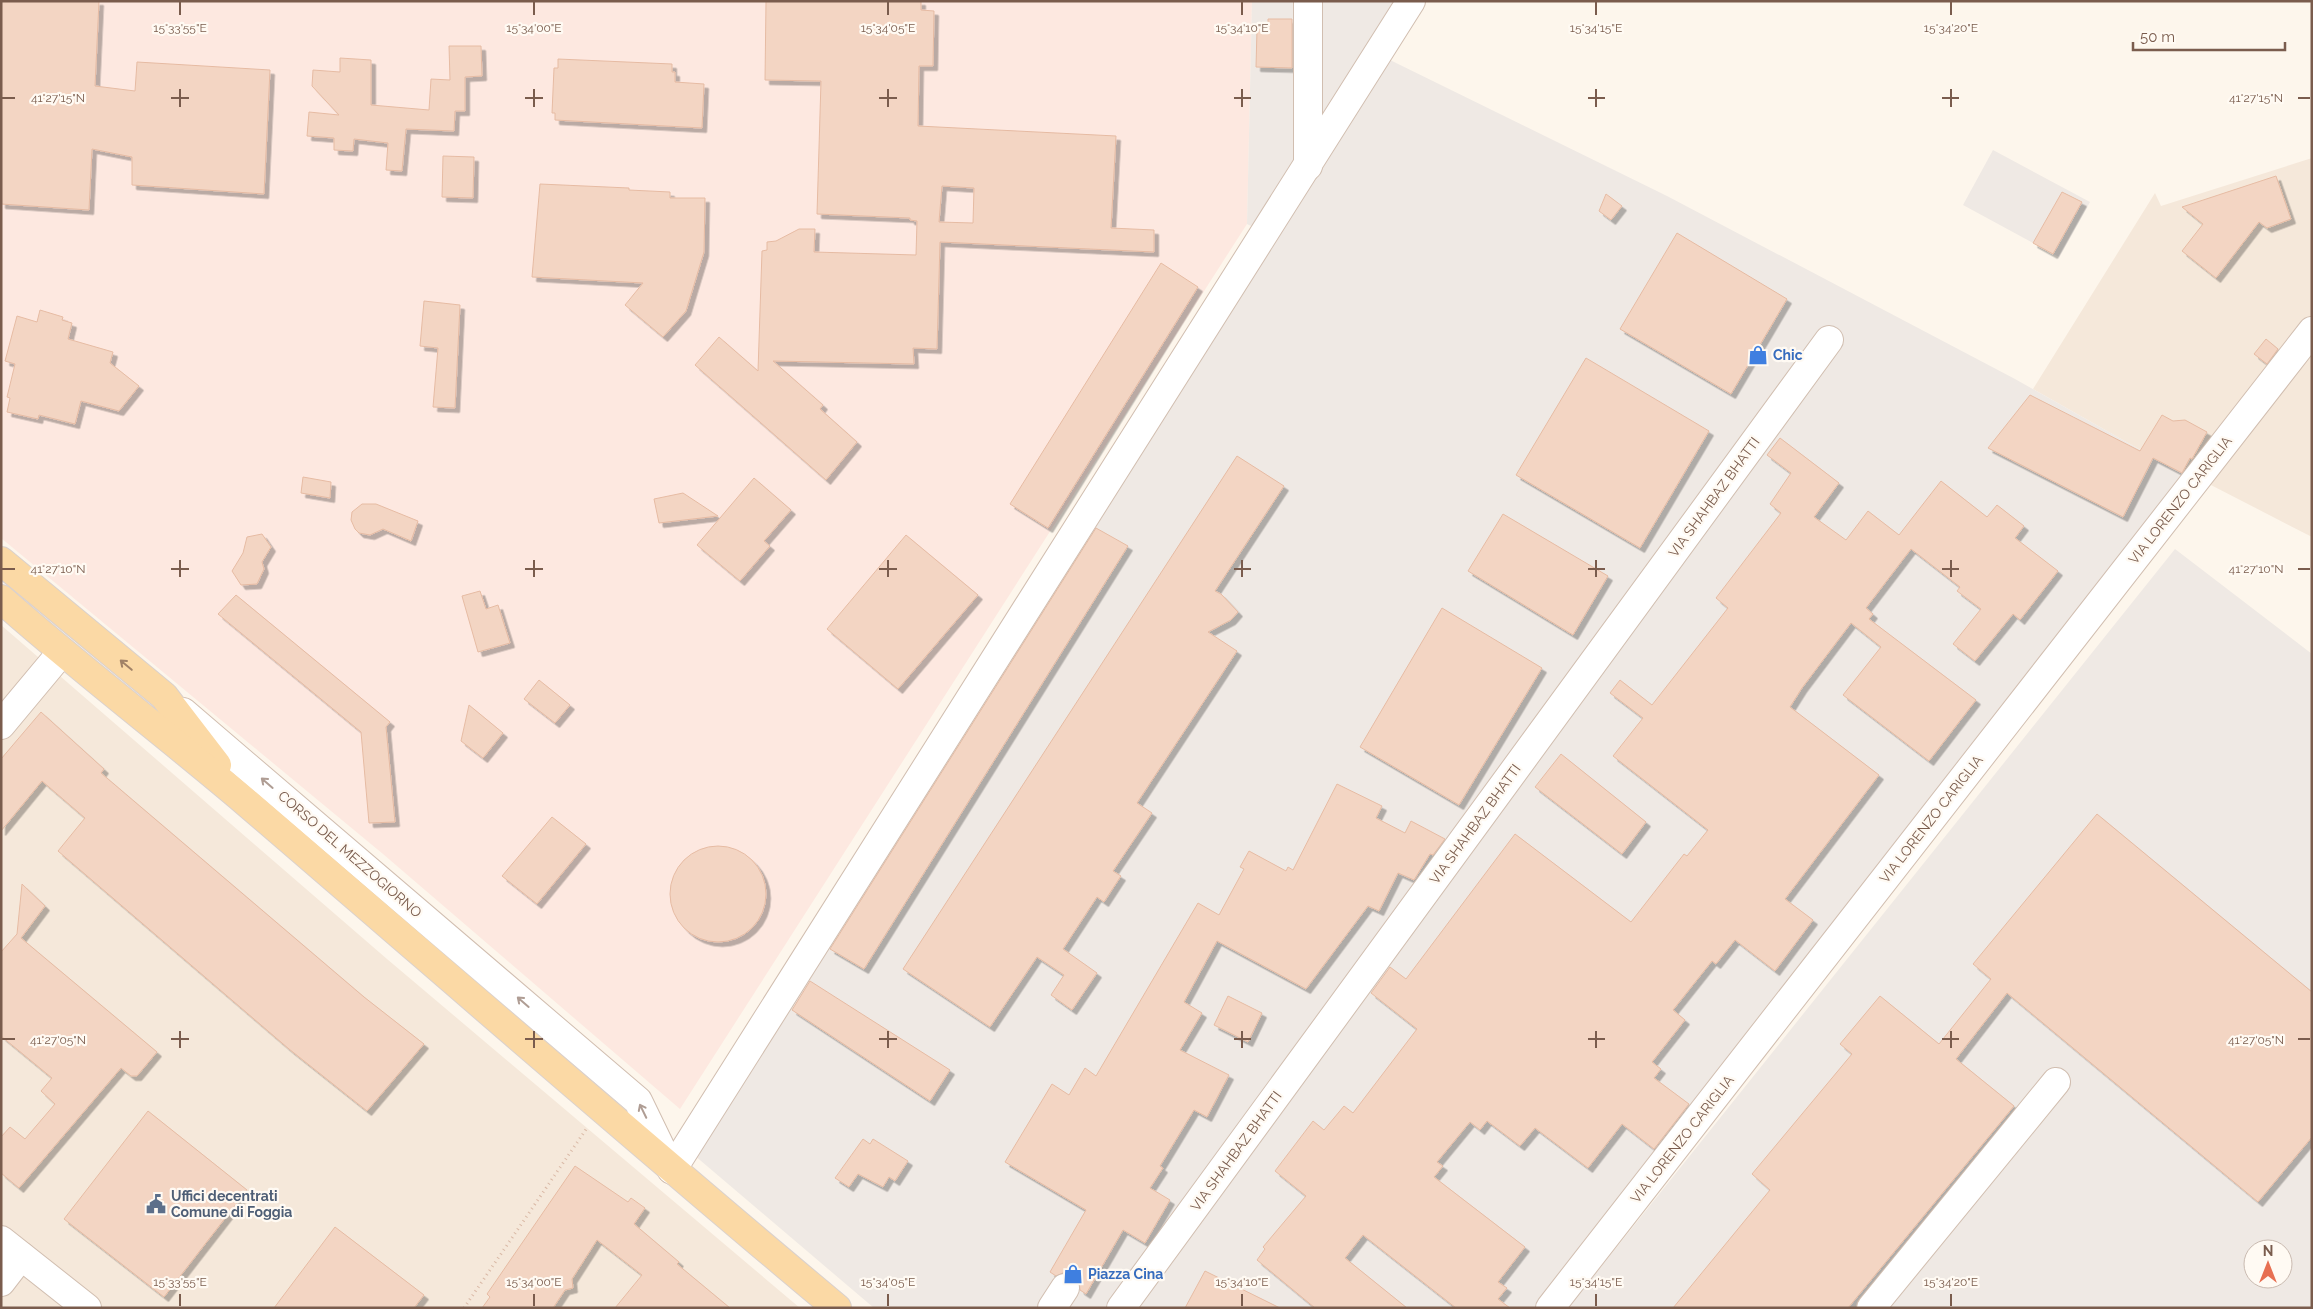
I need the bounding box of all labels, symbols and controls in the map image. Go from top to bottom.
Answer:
scale bar [2133,20,2286,52]
text: 15°33'55"E [153,21,207,35]
text: 15°34'00"E [506,21,562,35]
text: 15°34'05"E [861,21,915,35]
text: 15°34'10"E [1215,21,1269,35]
text: 15°34'15"E [1570,21,1622,35]
text: 15°34'20"E [1924,21,1978,35]
text: 50 m [2140,28,2175,46]
text: 41°27'15"N [31,91,85,105]
text: 41°27'15"N [2229,91,2283,105]
shop icon: Chic [1747,344,1769,366]
place label: Chic [1773,347,1803,363]
street label: VIA LORENZO CARIGLIA [2125,433,2235,567]
street label: VIA SHAHBAZ BHATTI [1665,434,1763,560]
text: 41°27'10"N [31,562,85,576]
text: 41°27'10"N [2229,562,2283,576]
one-way arrow [120,659,133,671]
street label: VIA LORENZO CARIGLIA [1876,752,1986,886]
street label: VIA SHAHBAZ BHATTI [1426,761,1524,887]
one-way arrow [260,777,273,788]
street label: CORSO DEL MEZZOGIORNO [275,787,425,921]
one-way arrow [517,997,530,1008]
text: 41°27'05"N [30,1033,86,1047]
text: 41°27'05"N [2228,1033,2284,1047]
street label: VIA LORENZO CARIGLIA [1627,1072,1737,1206]
street label: VIA SHAHBAZ BHATTI [1187,1088,1285,1214]
one-way arrow [638,1104,647,1119]
place label: Uffici decentrati Comune di Foggia [171,1188,292,1220]
public building icon: Uffici decentrati Comune di Foggia [145,1193,167,1215]
north arrow [2243,1239,2293,1289]
text: N [2263,1243,2273,1259]
shop icon: Piazza Cina [1062,1263,1084,1285]
place label: Piazza Cina [1088,1266,1163,1282]
text: 15°33'55"E [153,1275,207,1289]
text: 15°34'00"E [506,1275,562,1289]
text: 15°34'05"E [861,1275,915,1289]
text: 15°34'10"E [1215,1275,1269,1289]
text: 15°34'15"E [1570,1275,1622,1289]
text: 15°34'20"E [1924,1275,1978,1289]

